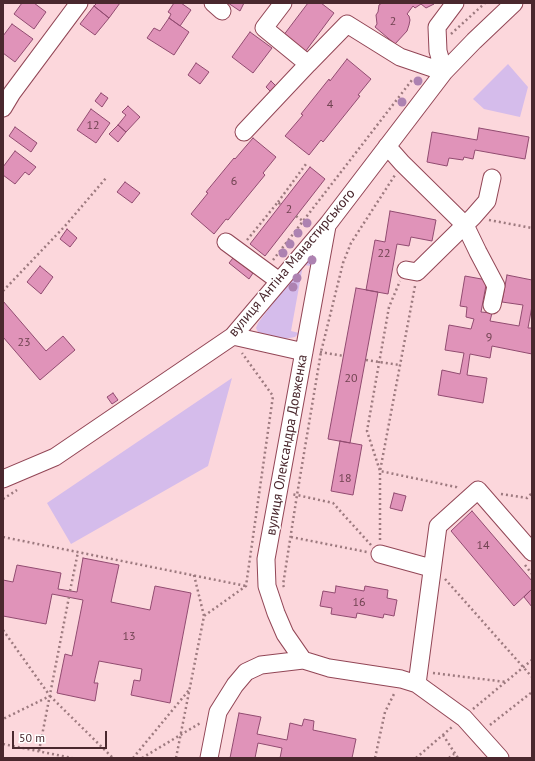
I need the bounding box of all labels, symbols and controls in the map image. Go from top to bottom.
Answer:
house number: 2 [390,15,396,29]
house number: 4 [327,98,333,112]
house number: 12 [86,119,100,133]
house number: 6 [231,175,237,189]
street label: вулиця Антіна Манастирського [225,186,359,340]
house number: 2 [286,203,292,217]
house number: 22 [377,247,391,261]
house number: 9 [486,331,492,345]
house number: 23 [17,336,31,350]
street label: вулиця Олександра Довженка [263,353,311,537]
house number: 20 [344,372,358,386]
house number: 18 [338,472,352,486]
house number: 14 [476,539,490,553]
house number: 16 [352,596,366,610]
house number: 13 [122,630,136,644]
scale bar [14,723,109,749]
text: 50 m [19,730,45,745]

